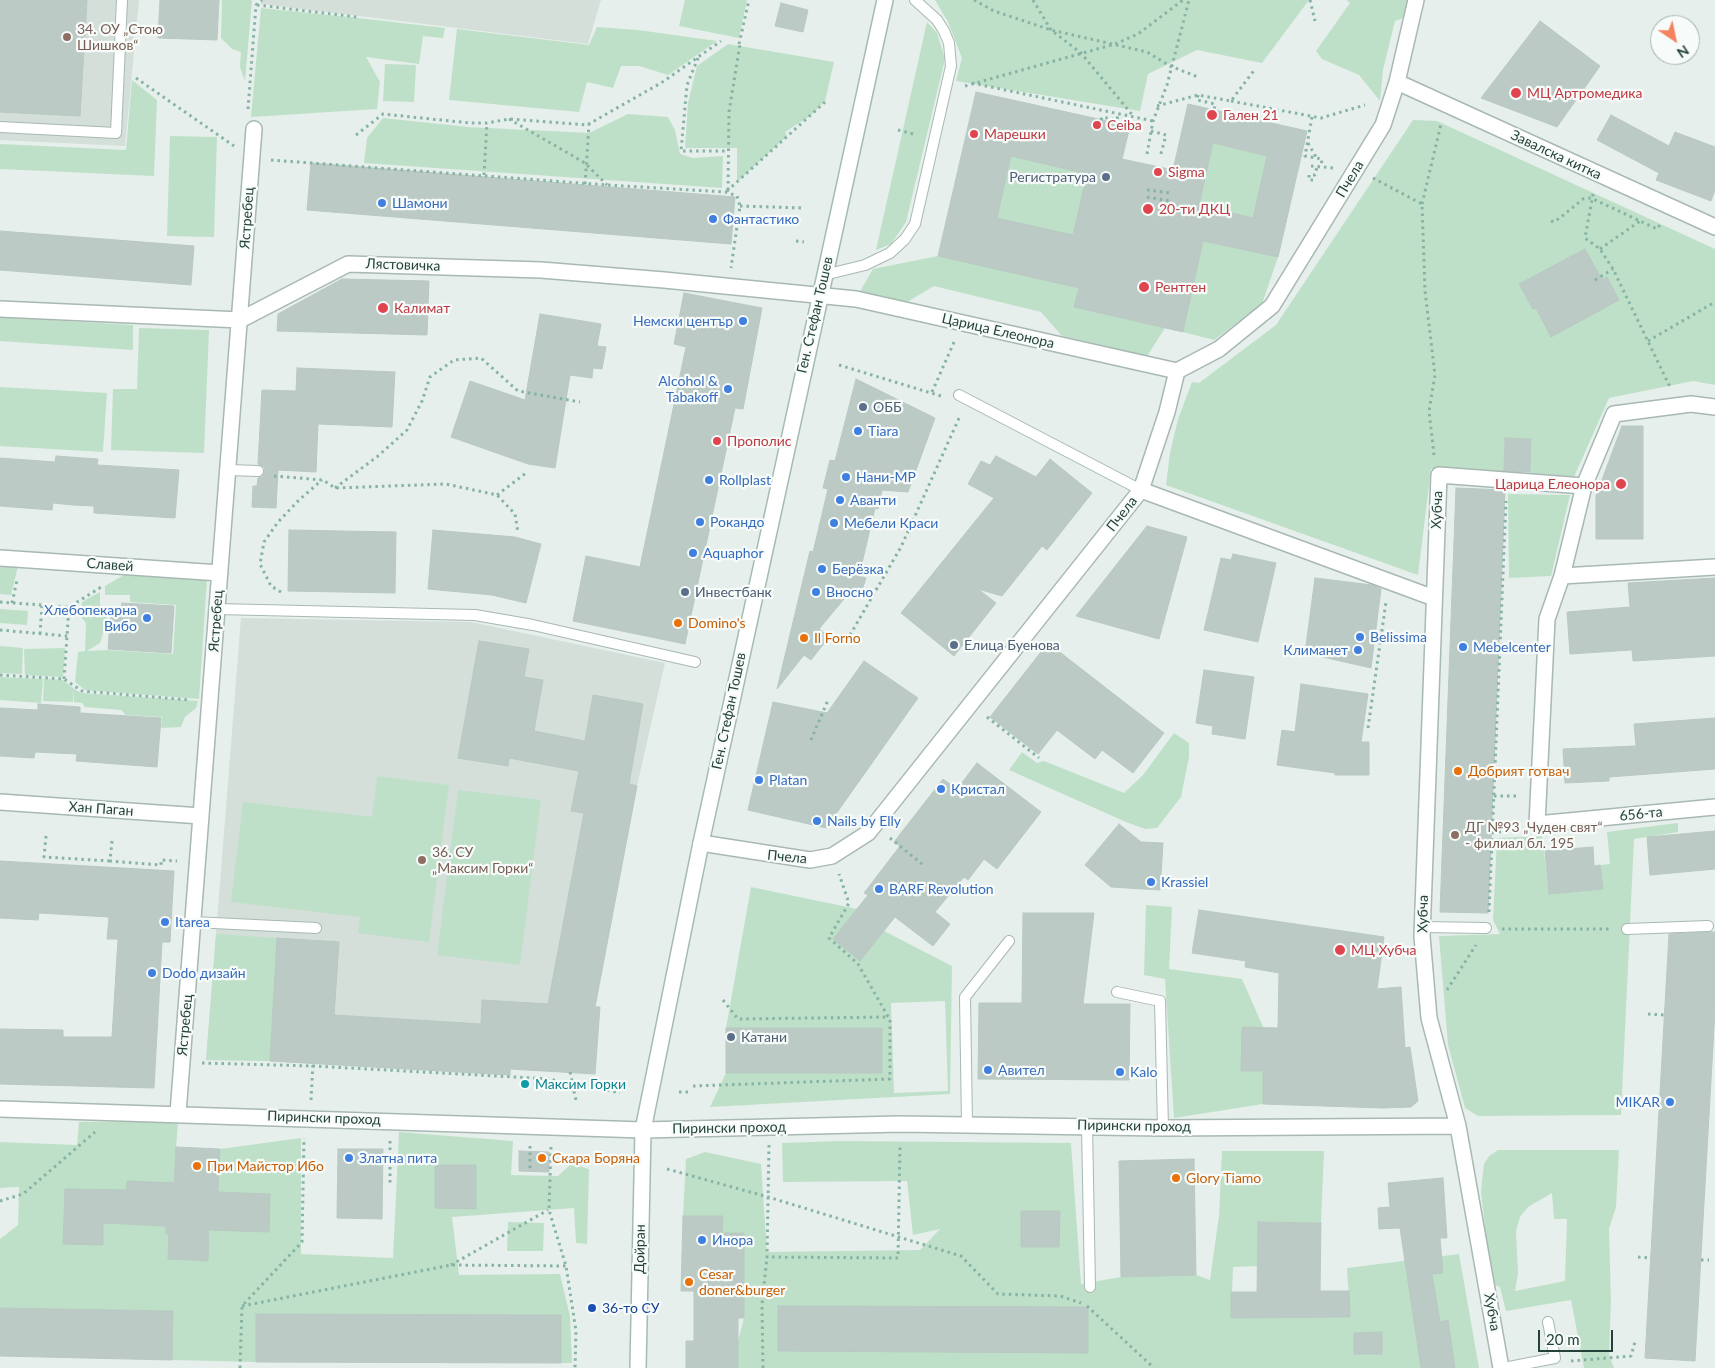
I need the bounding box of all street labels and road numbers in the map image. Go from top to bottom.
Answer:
street label: Завалска китка [1508,127,1604,183]
street label: Пчела [1333,158,1367,200]
street label: Ястребец [236,186,258,250]
street label: Лястовичка [365,255,441,275]
street label: Ген. Стефан Тошев [793,255,837,375]
street label: Царица Елеонора [940,310,1056,352]
street label: Хубча [1428,491,1446,529]
street label: Пчела [1103,493,1141,535]
street label: Славей [86,555,134,575]
street label: Ястребец [205,589,227,653]
street label: Ген. Стефан Тошев [708,651,750,771]
street label: Хан Паган [68,798,134,820]
street label: 656-та [1619,803,1663,825]
street label: Пчела [766,847,808,867]
street label: Хубча [1414,895,1432,933]
street label: Ястребец [174,993,196,1057]
street label: Пирински проход [267,1108,381,1128]
street label: Пирински проход [1077,1117,1191,1135]
street label: Пирински проход [672,1119,786,1137]
street label: Дойран [631,1224,649,1274]
street label: Хубча [1480,1292,1504,1332]

